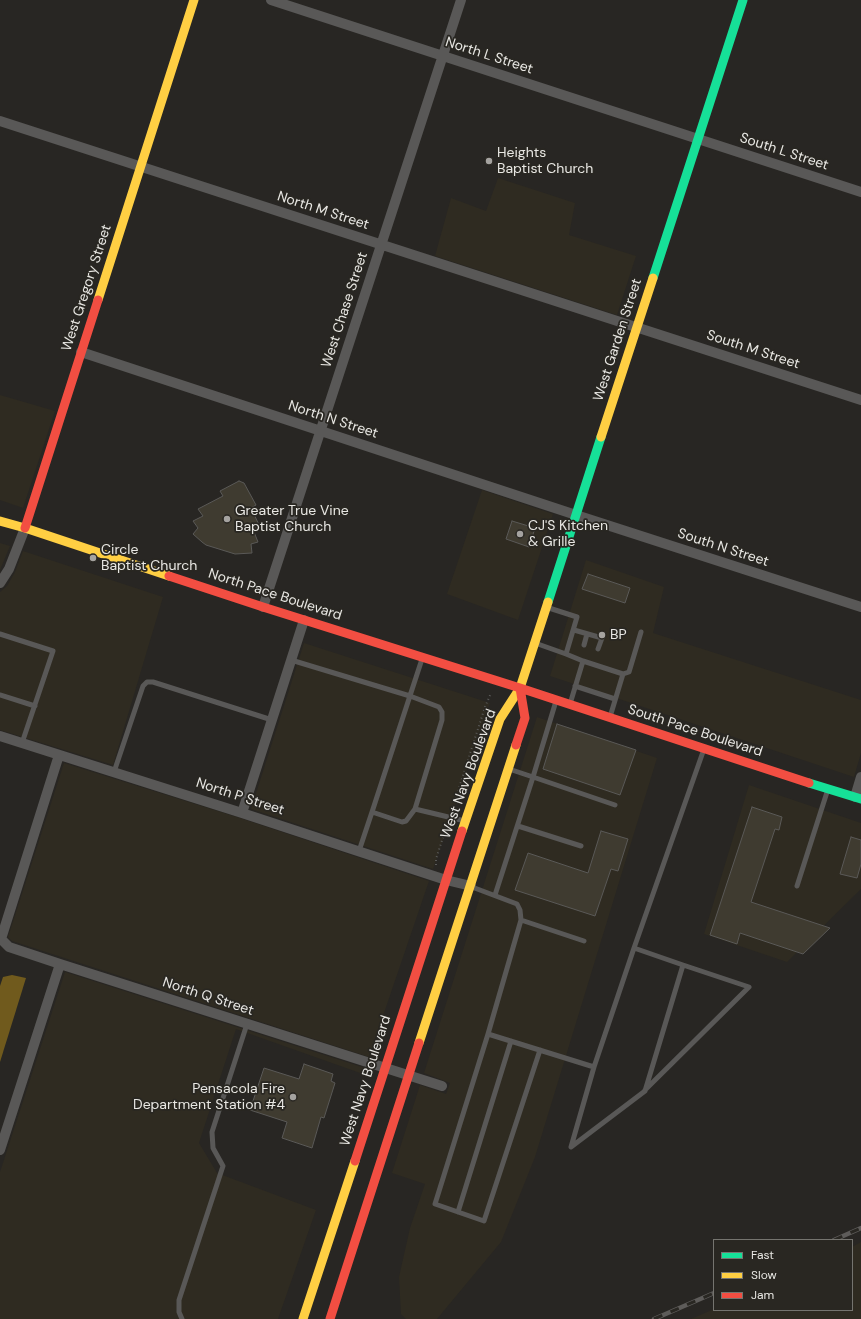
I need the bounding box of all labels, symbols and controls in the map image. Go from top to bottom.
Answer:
street label: North L Street [443,34,535,78]
street label: South L Street [737,130,831,174]
place label: Heights Baptist Church [497,145,593,178]
marker: Heights Baptist Church [484,156,494,166]
street label: North M Street [275,188,371,234]
street label: West Gregory Street [59,222,115,354]
street label: West Chase Street [318,250,372,370]
street label: West Garden Street [590,277,646,403]
street label: South M Street [704,327,802,373]
street label: North N Street [286,398,380,442]
place label: Greater True Vine Baptist Church [235,503,349,536]
marker: Greater True Vine Baptist Church [222,514,232,524]
place label: CJ'S Kitchen & Grille [528,518,608,550]
street label: South N Street [675,525,771,571]
marker: CJ'S Kitchen & Grille [515,529,525,539]
place label: Circle Baptist Church [101,542,197,574]
marker: Circle Baptist Church [88,553,98,563]
street label: North Pace Boulevard [206,565,344,625]
place label: BP [610,627,627,643]
marker: BP [597,630,607,640]
street label: South Pace Boulevard [625,701,765,761]
street label: West Navy Boulevard [438,707,500,841]
street label: North P Street [194,775,286,819]
street label: North Q Street [160,974,256,1020]
street label: West Navy Boulevard [337,1013,395,1149]
place label: Pensacola Fire Department Station #4 [133,1081,285,1114]
marker: Pensacola Fire Department Station #4 [288,1092,298,1102]
legend [713,1239,853,1311]
text: Fast [751,1247,774,1263]
text: Slow [751,1267,777,1283]
text: Jam [751,1287,774,1303]

